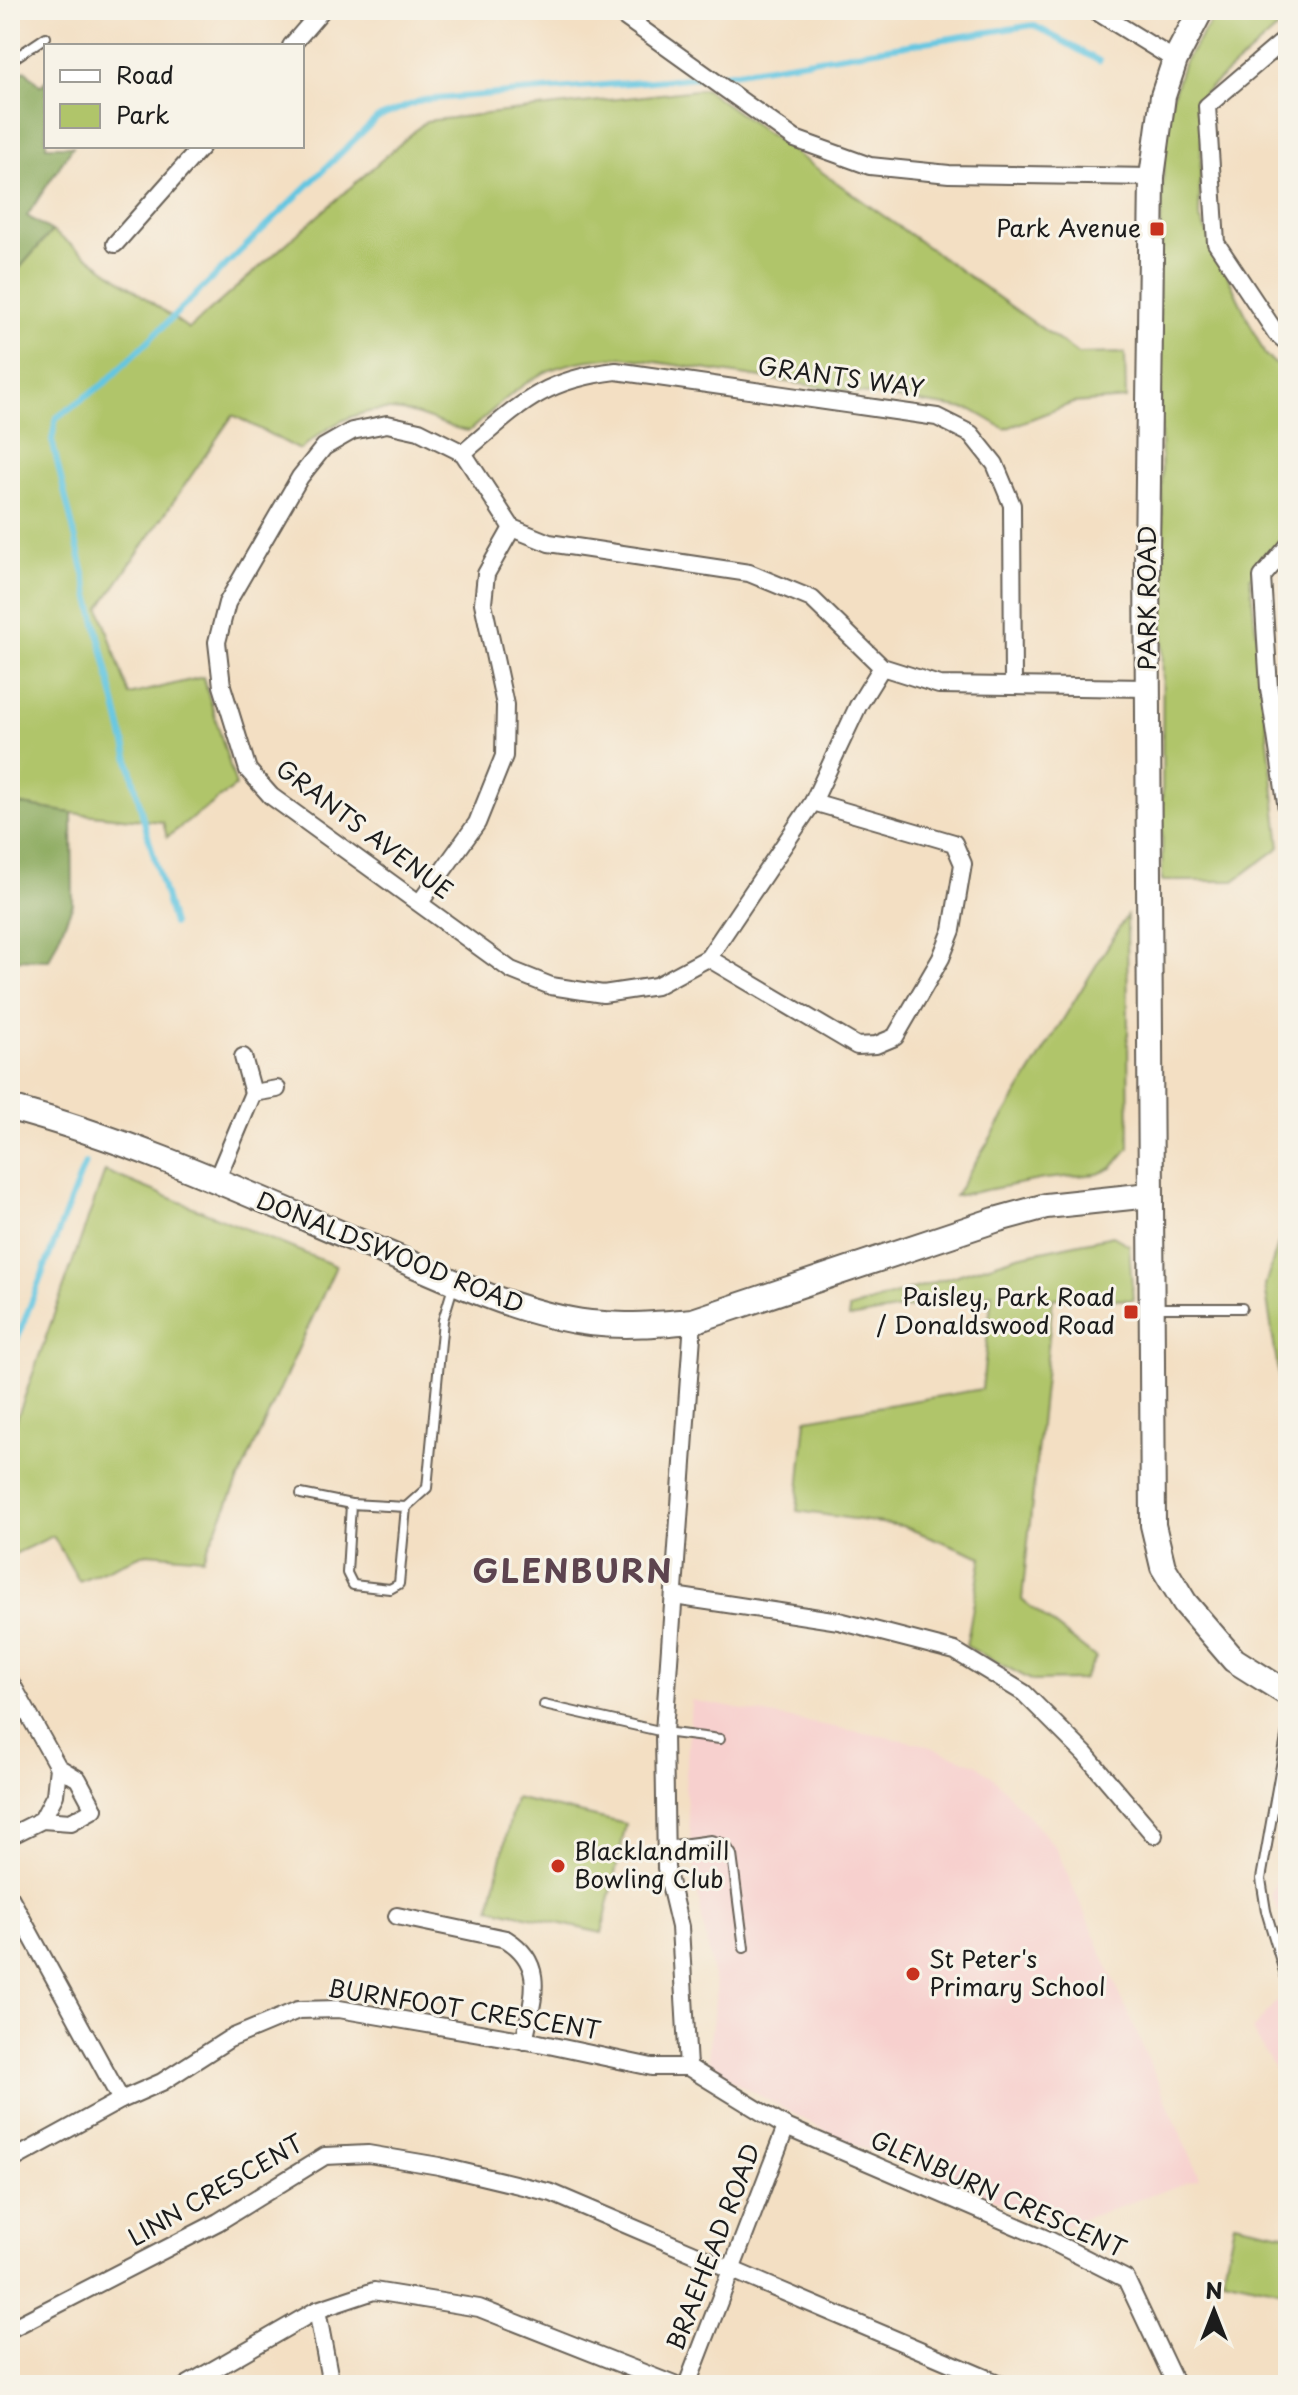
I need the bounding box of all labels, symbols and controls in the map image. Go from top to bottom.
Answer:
legend [44,44,304,148]
text: Road [116,56,174,92]
text: Park [116,96,170,132]
place label: Park Avenue [996,209,1141,245]
marker: Park Avenue [1148,220,1166,238]
street label: GRANTS WAY [756,347,927,406]
street label: PARK ROAD [1128,525,1164,671]
street label: GRANTS AVENUE [269,750,461,907]
street label: DONALDSWOOD ROAD [252,1181,530,1321]
place label: Paisley, Park Road / Donaldswood Road [876,1278,1115,1342]
marker: Paisley, Park Road / Donaldswood Road [1122,1303,1140,1321]
district label: GLENBURN [472,1546,674,1594]
place label: Blacklandmill Bowling Club [574,1832,729,1896]
marker: Blacklandmill Bowling Club [549,1857,567,1875]
place label: St Peter's Primary School [929,1940,1106,2004]
marker: St Peter's Primary School [904,1965,922,1983]
street label: BURNFOOT CRESCENT [325,1969,604,2047]
street label: GLENBURN CRESCENT [865,2121,1133,2266]
street label: LINN CRESCENT [121,2124,310,2254]
street label: BRAEHEAD ROAD [656,2138,768,2355]
north arrow [1174,2271,1254,2351]
text: N [1205,2273,1223,2306]

